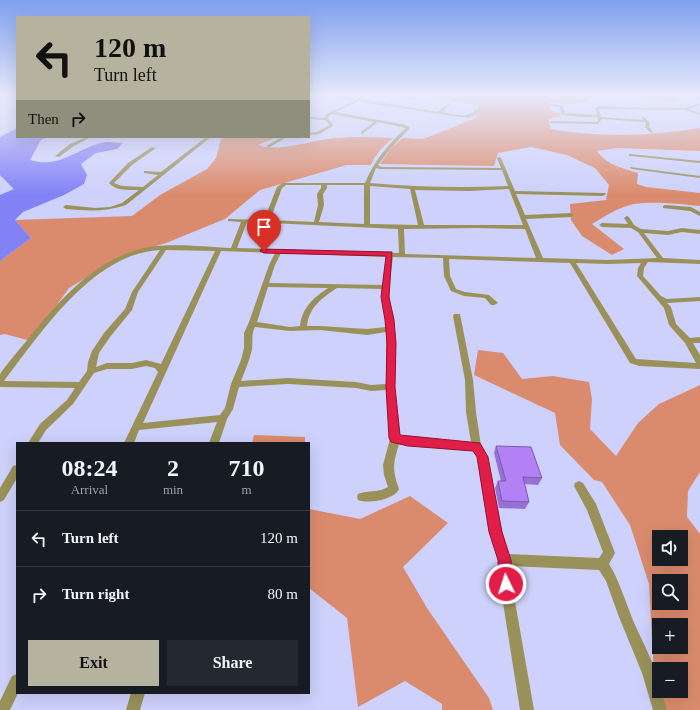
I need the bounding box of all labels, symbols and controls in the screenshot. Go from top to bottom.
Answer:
icon: left [28,32,80,84]
text: 120 m [94,32,166,63]
text: Turn left [94,65,157,85]
icon: right [67,108,89,130]
text: Then [28,111,59,127]
pin [247,210,281,251]
icon: arrive [253,216,275,238]
text: 08:24 [61,455,117,481]
text: 2 [167,455,179,481]
text: 710 [229,455,265,481]
text: Arrival [71,482,108,497]
text: min [163,482,183,497]
text: m [241,482,252,497]
icon: left [28,528,50,550]
text: Turn left [62,530,119,546]
text: 120 m [260,530,298,546]
map controls [652,530,688,698]
button: sound [652,530,688,566]
position arrow [485,563,527,605]
button: search [652,574,688,610]
icon: right [28,584,50,606]
text: Turn right [62,586,129,602]
text: 80 m [268,586,298,602]
button: + [652,618,688,654]
button: Exit [28,640,159,686]
button: Share [167,640,298,686]
button: − [652,662,688,698]

